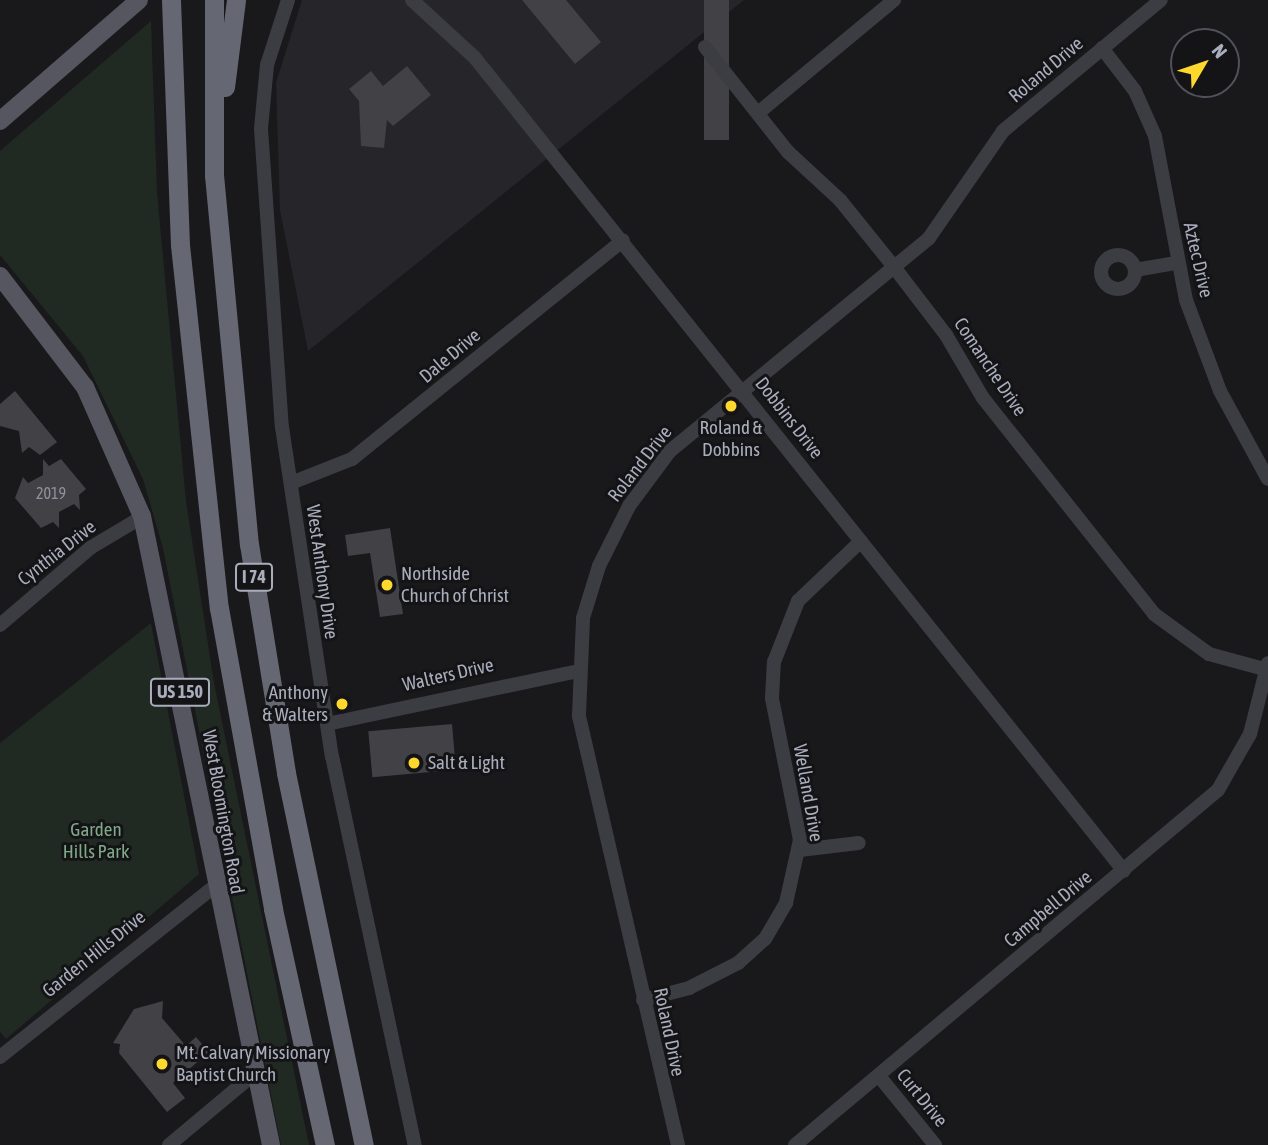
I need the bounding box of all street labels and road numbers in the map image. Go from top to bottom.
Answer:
street label: Roland Drive [1004,32,1088,108]
street label: Aztec Drive [1178,220,1218,300]
street label: Comanche Drive [949,314,1031,420]
street label: Dale Drive [415,324,485,388]
street label: Dobbins Drive [750,373,828,463]
street label: Roland Drive [603,422,677,506]
street label: West Anthony Drive [301,503,343,641]
street label: Cynthia Drive [13,515,101,591]
road number: I 74 [235,562,273,592]
street label: Walters Drive [400,653,496,697]
road number: US 150 [148,678,212,706]
street label: West Bloomington Road [197,728,249,896]
street label: Welland Drive [788,743,828,843]
street label: Campbell Drive [1000,866,1096,952]
street label: Garden Hills Drive [38,906,150,1002]
street label: Roland Drive [648,986,690,1078]
street label: Curt Drive [892,1064,952,1132]

